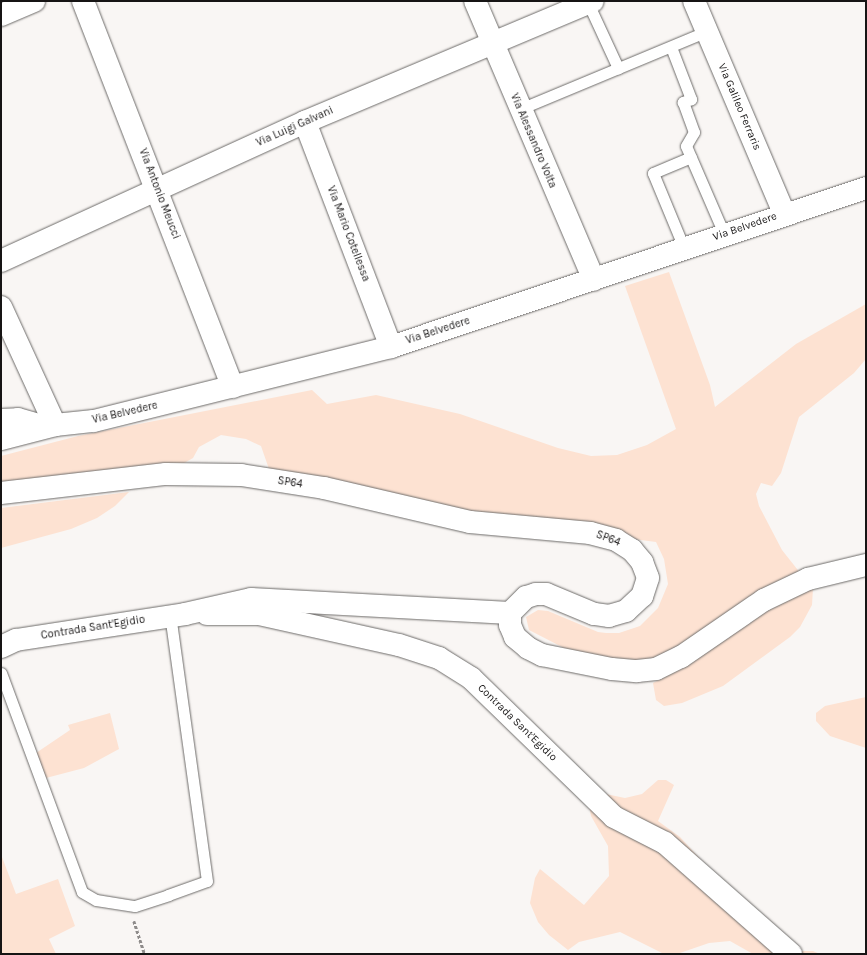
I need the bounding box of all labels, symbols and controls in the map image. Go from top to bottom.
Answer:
street label: Via Galileo Ferraris [715,62,763,152]
street label: Via Alessandro Volta [507,92,559,190]
street label: Via Luigi Galvani [254,104,336,150]
street label: Via Antonio Meucci [136,147,182,241]
street label: Via Mario Cotellessa [324,184,372,284]
street label: Via Belvedere [711,210,779,244]
street label: Via Belvedere [404,314,472,348]
street label: Via Belvedere [91,399,159,427]
street label: SP64 [277,475,303,491]
street label: SP64 [594,528,622,550]
street label: Contrada Sant'Egidio [40,613,146,643]
street label: Contrada Sant'Egidio [475,682,559,764]

